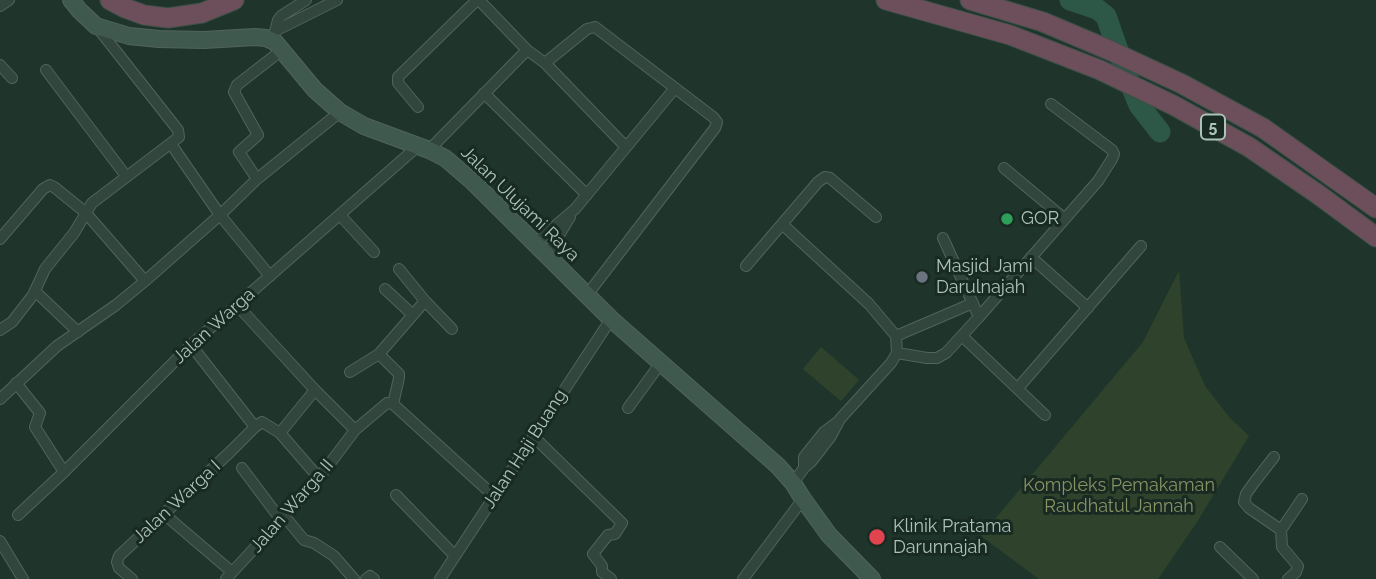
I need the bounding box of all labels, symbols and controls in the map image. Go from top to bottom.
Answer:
road number: 5 [1201,114,1225,140]
street label: Jalan Ulujami Raya [456,142,584,266]
place label: GOR [1021,208,1059,230]
marker: GOR [999,211,1015,227]
place label: Masjid Jami Darulnajah [936,256,1033,298]
marker: Masjid Jami Darulnajah [914,269,930,285]
street label: Jalan Warga [169,284,259,368]
street label: Jalan Haji Buang [478,385,572,513]
street label: Jalan Warga II [246,455,338,557]
street label: Jalan Warga I [129,456,225,548]
park label: Kompleks Pemakaman Raudhatul Jannah [1023,475,1215,518]
place label: Klinik Pratama Darunnajah [893,516,1011,558]
marker: Klinik Pratama Darunnajah [867,527,887,547]

